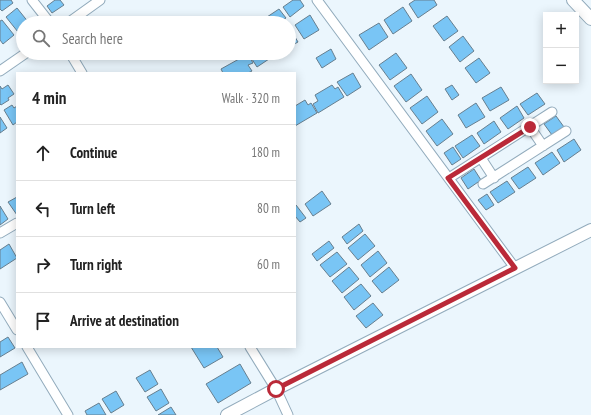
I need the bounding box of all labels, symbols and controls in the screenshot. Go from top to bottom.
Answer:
map controls [543,12,579,84]
button: + [543,12,579,48]
search box [16,16,296,60]
icon: search [30,27,52,49]
text: Search here [62,29,123,48]
button: − [543,48,579,84]
text: 4 min [32,87,66,109]
text: Walk · 320 m [222,90,280,107]
route end [521,118,539,136]
icon: ahead [32,142,54,164]
text: Continue [70,143,117,162]
text: 180 m [251,144,280,161]
icon: left [32,198,54,220]
text: Turn left [70,199,115,218]
text: 80 m [257,200,280,217]
icon: right [32,254,54,276]
text: Turn right [70,255,122,274]
text: 60 m [257,256,280,273]
icon: arrive [32,310,54,332]
text: Arrive at destination [70,311,179,330]
route start [267,380,285,398]

